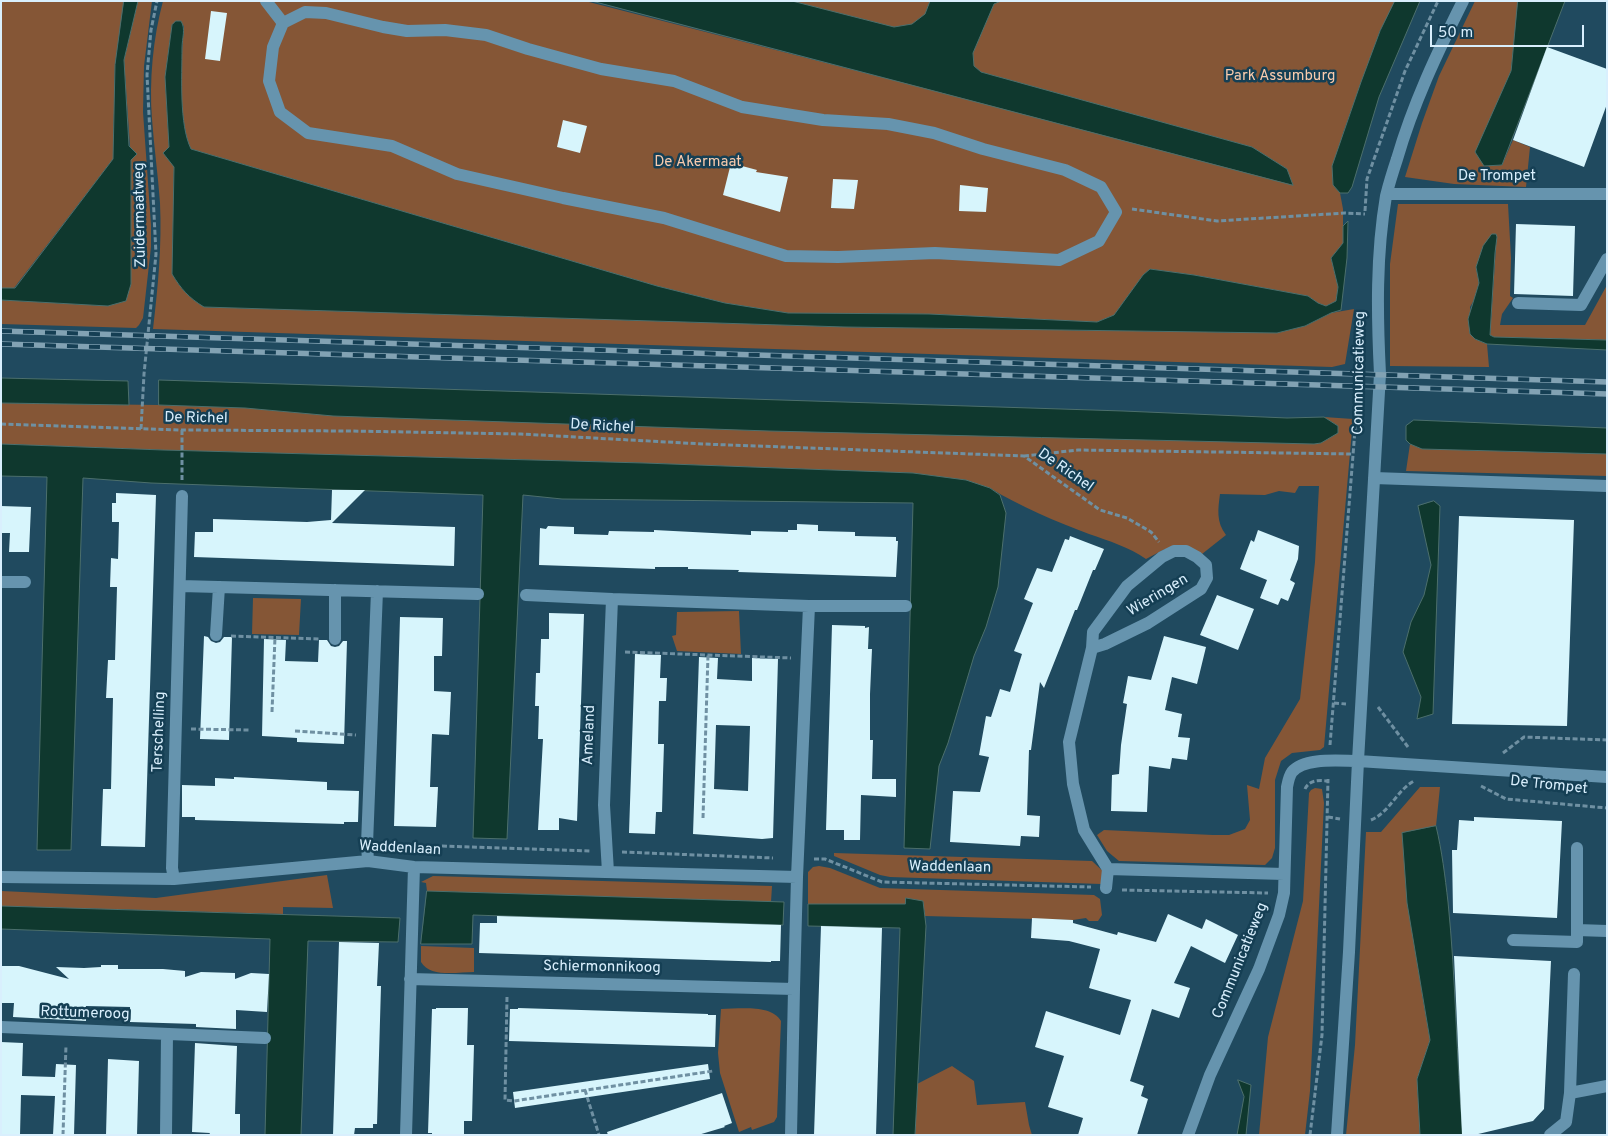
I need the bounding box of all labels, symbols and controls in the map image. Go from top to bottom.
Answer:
scale bar [1433,15,1587,47]
text: 50 m [1438,24,1473,43]
park label: Park Assumburg [1225,68,1335,86]
park label: De Akermaat [654,154,742,172]
street label: Zuidermaatweg [131,162,151,268]
street label: De Trompet [1458,168,1536,186]
street label: Communicatieweg [1350,311,1370,435]
street label: De Richel [164,409,228,429]
street label: De Richel [570,416,634,438]
street label: De Richel [1034,445,1096,497]
street label: Wieringen [1124,571,1192,621]
street label: Terschelling [150,691,170,773]
street label: Ameland [580,705,600,765]
street label: De Trompet [1509,773,1589,799]
street label: Waddenlaan [358,838,442,860]
street label: Waddenlaan [909,858,991,878]
street label: Communicatieweg [1209,900,1273,1022]
street label: Schiermonnikoog [543,958,661,978]
street label: Rottumeroog [40,1003,130,1025]

